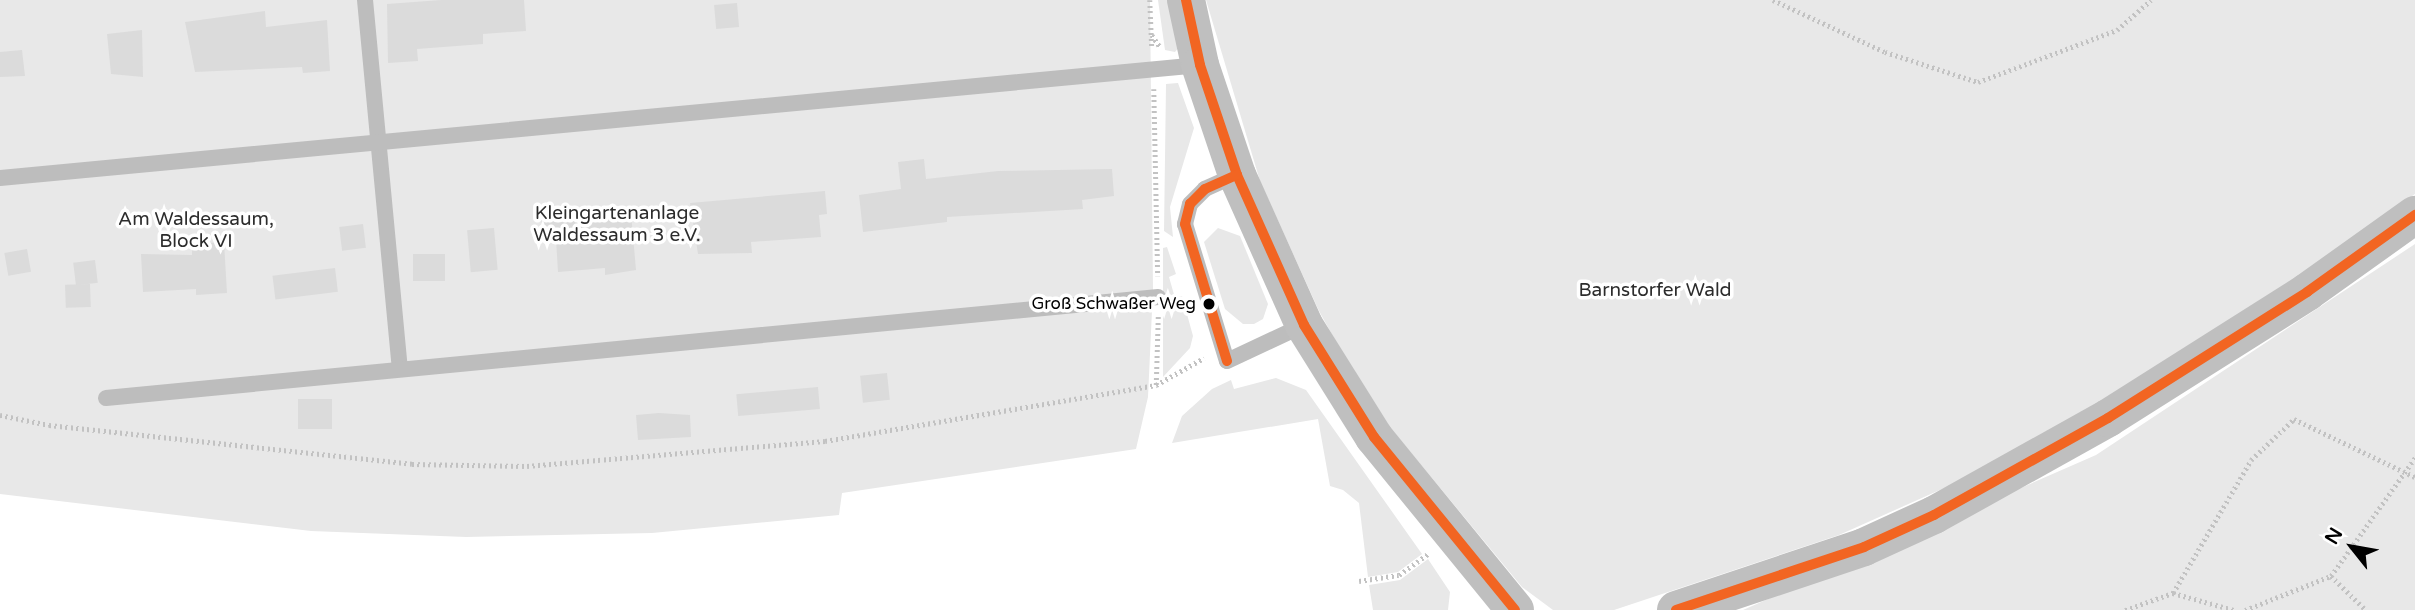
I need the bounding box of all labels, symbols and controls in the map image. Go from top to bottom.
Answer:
park label: Kleingartenanlage Waldessaum 3 e.V. [533,203,701,247]
park label: Am Waldessaum, Block VI [118,209,274,253]
park label: Barnstorfer Wald [1578,280,1732,302]
place label: Groß Schwaßer Weg [1031,294,1196,314]
marker: Groß Schwaßer Weg [1202,297,1216,311]
north arrow [2317,512,2387,582]
text: N [2321,524,2347,548]

